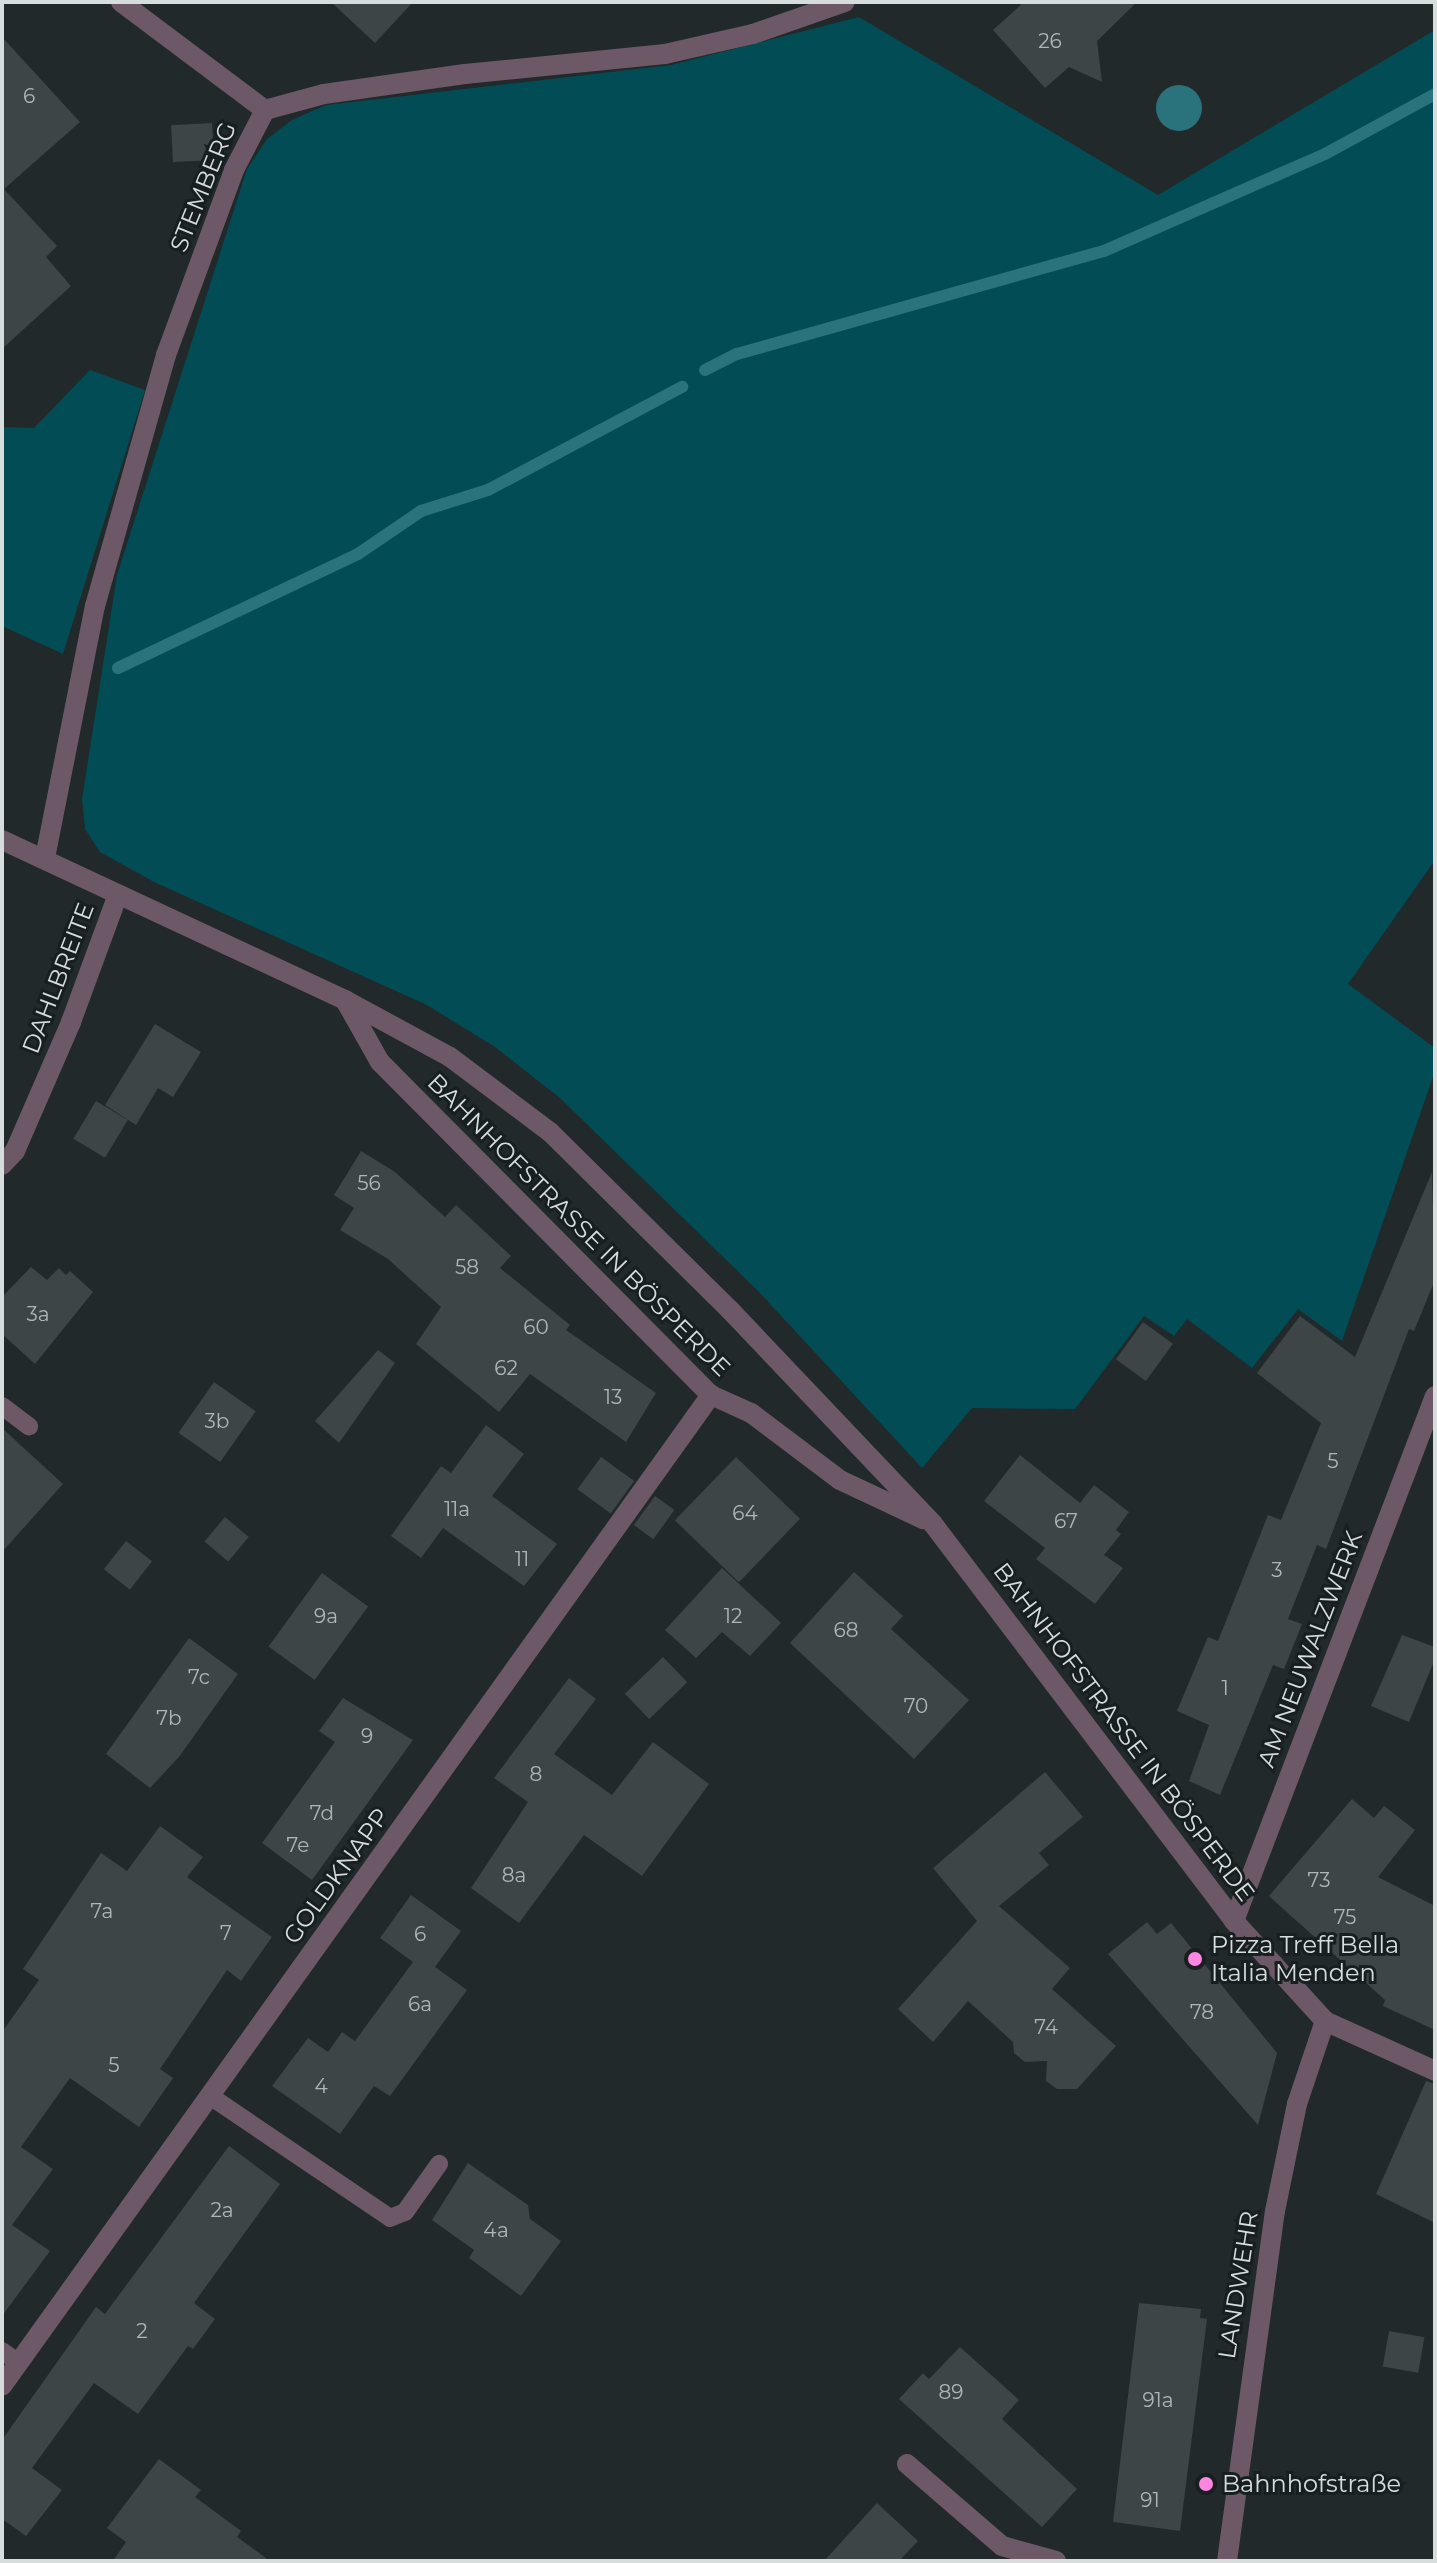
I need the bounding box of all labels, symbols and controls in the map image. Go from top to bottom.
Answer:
house number: 26 [1038,29,1062,53]
house number: 6 [23,84,35,108]
street label: STEMBERG [164,118,242,256]
street label: DAHLBREITE [16,899,100,1057]
street label: BAHNHOFSTRASSE IN BÖSPERDE [422,1068,736,1382]
house number: 56 [357,1171,381,1195]
house number: 58 [455,1255,479,1279]
house number: 3a [26,1302,50,1326]
house number: 60 [523,1315,549,1339]
house number: 62 [494,1356,518,1380]
house number: 13 [604,1385,622,1409]
house number: 3b [205,1409,229,1433]
house number: 5 [1327,1449,1339,1473]
house number: 11a [444,1497,470,1521]
house number: 64 [732,1501,758,1525]
house number: 67 [1054,1509,1078,1533]
street label: AM NEUWALZWERK [1252,1527,1368,1771]
house number: 11 [515,1547,529,1571]
street label: BAHNHOFSTRASSE IN BÖSPERDE [987,1557,1261,1907]
house number: 3 [1271,1558,1283,1582]
house number: 9a [314,1604,338,1628]
house number: 12 [724,1604,742,1628]
house number: 68 [834,1618,858,1642]
house number: 7c [188,1665,210,1689]
house number: 1 [1221,1676,1229,1700]
house number: 70 [904,1694,928,1718]
house number: 7b [156,1706,182,1730]
house number: 9 [361,1724,373,1748]
house number: 8 [530,1762,542,1786]
house number: 7d [310,1801,334,1825]
street label: GOLDKNAPP [277,1803,395,1949]
house number: 7e [287,1833,309,1857]
house number: 8a [502,1863,526,1887]
house number: 73 [1308,1868,1330,1892]
house number: 7a [91,1899,113,1923]
house number: 75 [1334,1905,1356,1929]
house number: 7 [220,1921,232,1945]
house number: 6 [414,1922,426,1946]
place label: Pizza Treff Bella Italia Menden [1211,1931,1399,1987]
marker: Pizza Treff Bella Italia Menden [1186,1950,1204,1968]
house number: 6a [408,1992,432,2016]
house number: 78 [1190,2000,1214,2024]
house number: 74 [1034,2015,1058,2039]
house number: 5 [108,2053,120,2077]
house number: 4 [314,2074,328,2098]
house number: 2a [210,2198,234,2222]
street label: LANDWEHR [1212,2209,1264,2361]
house number: 4a [483,2218,509,2242]
house number: 2 [136,2319,148,2343]
house number: 89 [939,2380,963,2404]
house number: 91a [1142,2388,1174,2412]
place label: Bahnhofstraße [1222,2470,1401,2498]
marker: Bahnhofstraße [1197,2475,1215,2493]
house number: 91 [1140,2488,1160,2512]

